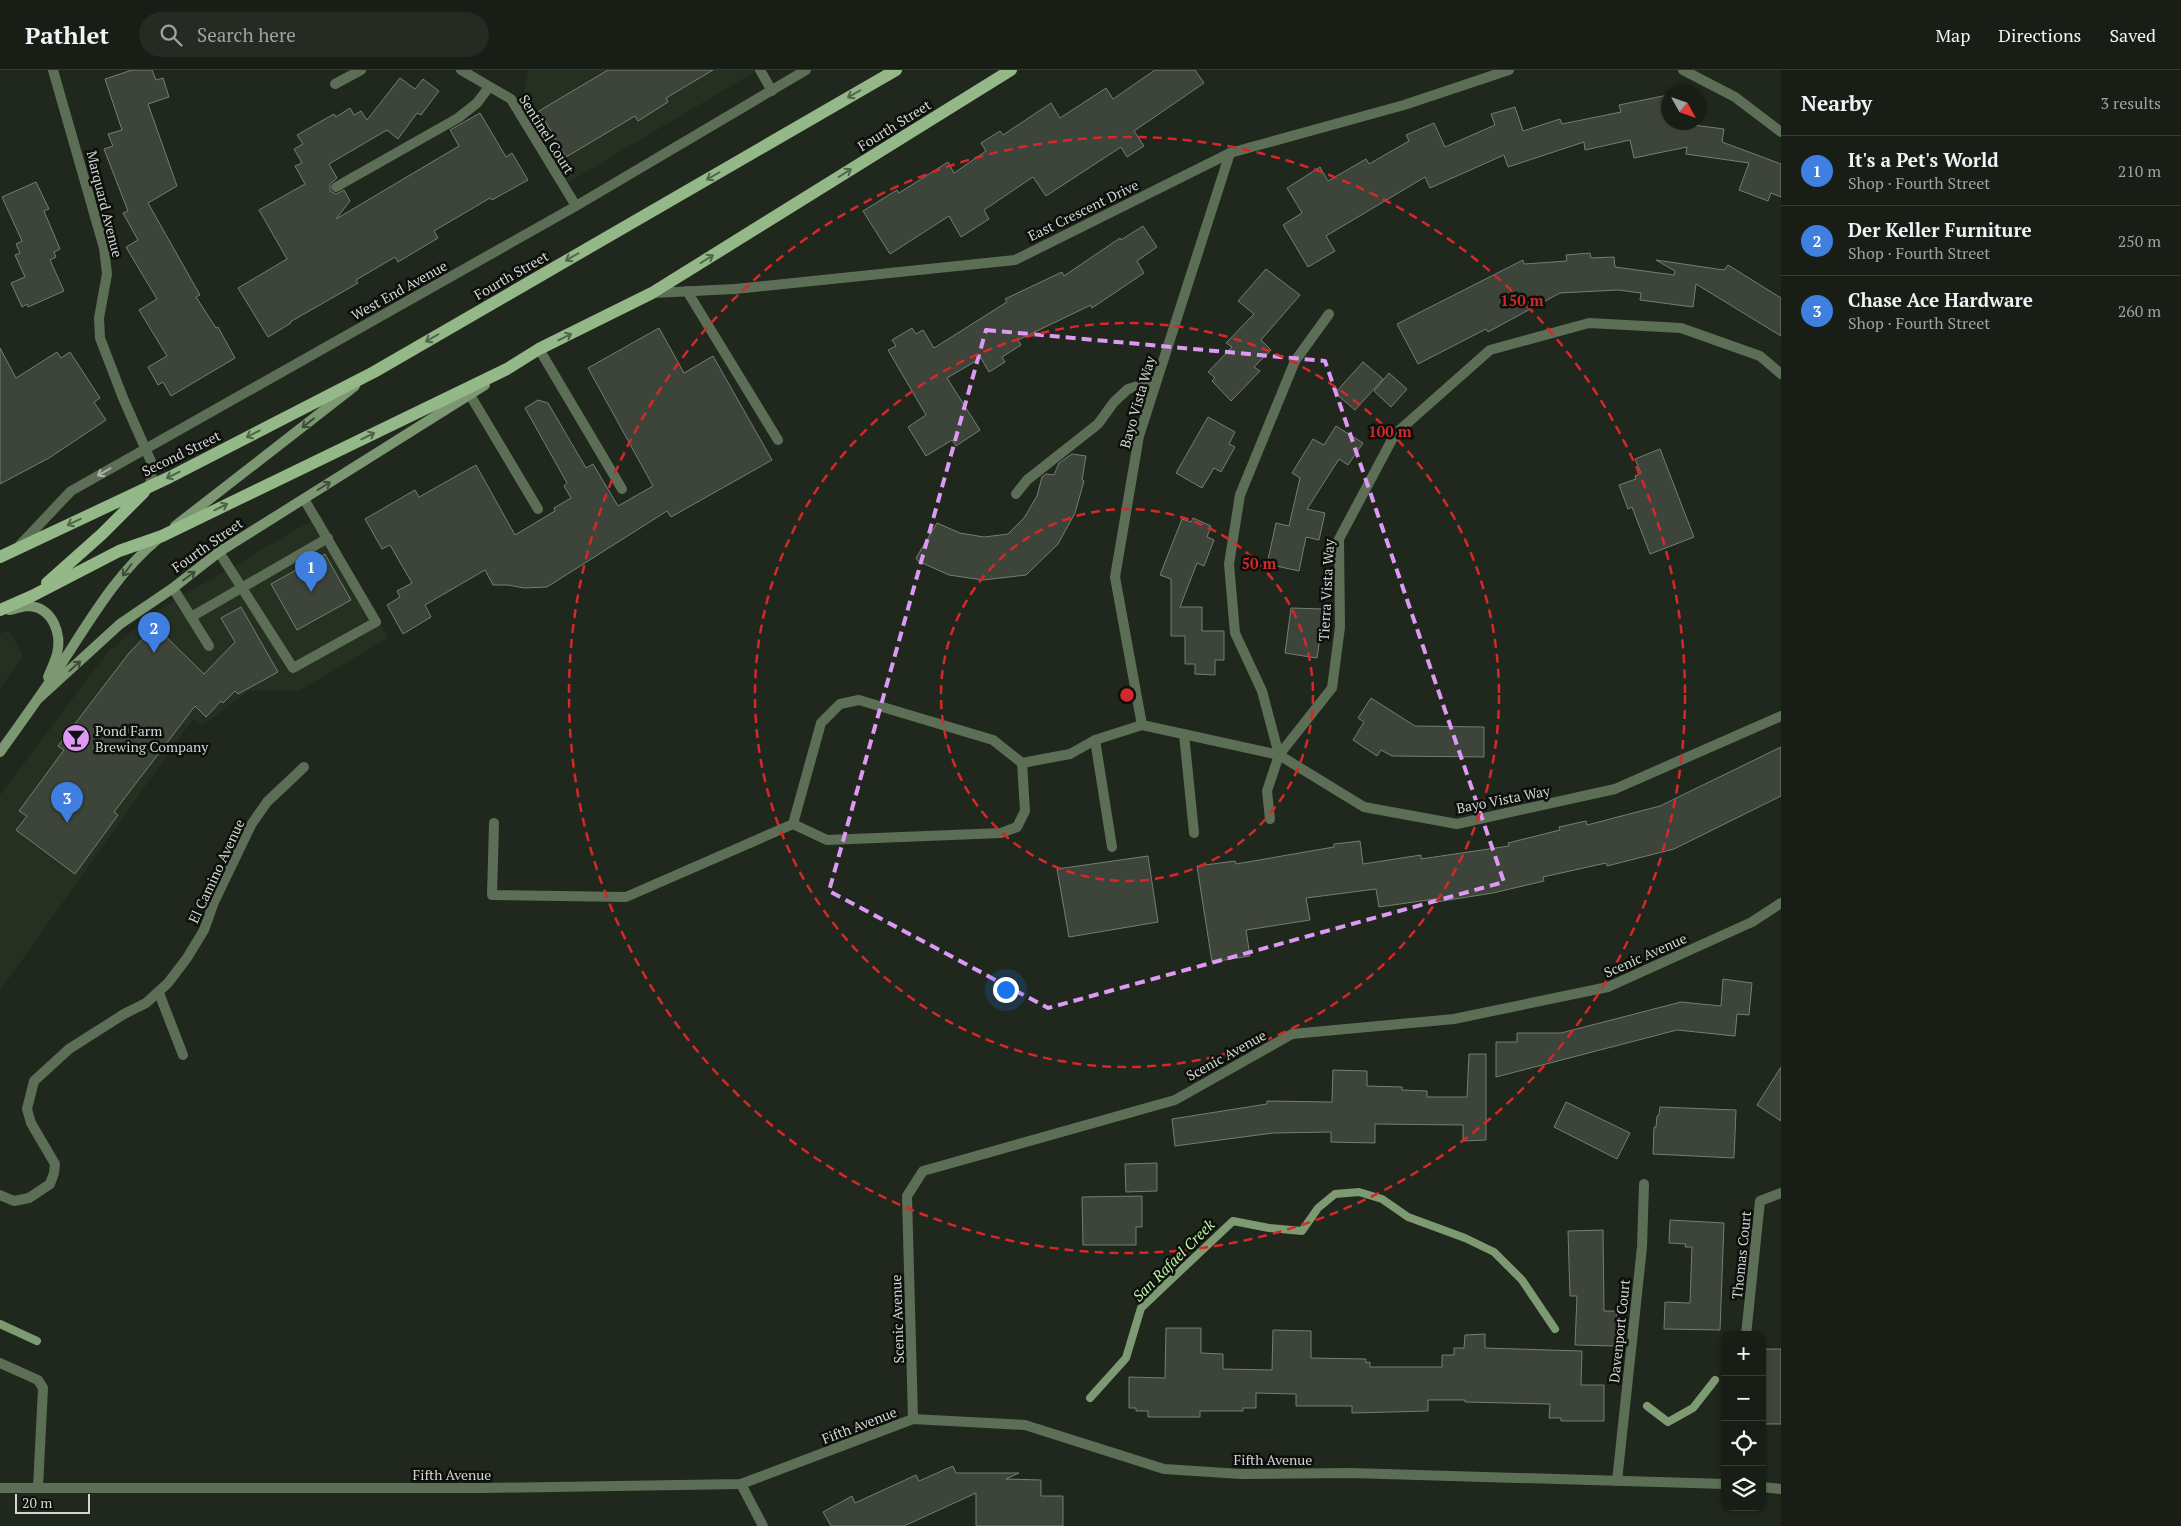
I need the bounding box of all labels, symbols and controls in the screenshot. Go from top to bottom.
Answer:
search box [139,12,489,57]
text: Pathlet [25,19,109,51]
icon: search [157,21,185,49]
text: Search here [197,22,296,47]
text: Map [1935,23,1970,47]
text: Directions [1998,23,2081,47]
text: Saved [2109,23,2156,47]
north arrow [1661,85,1706,130]
text: Nearby [1801,89,1872,117]
one-way arrow [847,90,861,100]
street label: Sentinel Court [515,91,579,178]
text: 3 results [2101,92,2161,114]
street label: Fourth Street [854,95,935,155]
text: It's a Pet's World [1848,147,1999,172]
street label: Marquard Avenue [83,149,127,259]
text: 1 [1812,160,1822,182]
text: 210 m [2118,160,2161,182]
one-way arrow [838,168,852,178]
one-way arrow [707,171,721,181]
text: Shop · Fourth Street [1848,172,1990,194]
street label: East Crescent Drive [1024,175,1142,245]
text: Der Keller Furniture [1848,217,2032,242]
text: 2 [1812,230,1822,252]
text: 250 m [2118,230,2161,252]
text: Shop · Fourth Street [1848,242,1990,264]
street label: Fourth Street [470,246,552,304]
one-way arrow [565,252,580,262]
one-way arrow [699,253,713,263]
street label: West End Avenue [348,256,450,324]
text: Chase Ace Hardware [1848,287,2033,312]
text: 150 m [1500,290,1544,310]
text: 3 [1812,300,1822,322]
text: 260 m [2118,300,2161,322]
text: Shop · Fourth Street [1848,312,1990,334]
one-way arrow [557,332,572,342]
one-way arrow [425,334,439,344]
street label: Bayo Vista Way [1115,353,1159,450]
one-way arrow [302,418,315,429]
text: 100 m [1368,421,1412,441]
street label: Second Street [138,425,224,480]
one-way arrow [246,430,261,439]
one-way arrow [360,431,375,440]
one-way arrow [97,468,112,478]
one-way arrow [166,471,181,480]
one-way arrow [317,481,331,491]
one-way arrow [214,502,229,512]
street label: Fourth Street [168,513,247,577]
one-way arrow [67,518,82,527]
street label: Tierra Vista Way [1314,537,1338,642]
pin: 1 [295,551,327,592]
text: 50 m [1242,553,1277,573]
one-way arrow [122,563,132,577]
one-way arrow [182,570,195,581]
pin: 2 [138,612,170,653]
one-way arrow [68,660,81,671]
centre of rings [1118,686,1136,704]
place label: Pond Farm Brewing Company [95,721,209,756]
bar icon: Pond Farm Brewing Company [61,723,91,753]
street label: Bayo Vista Way [1455,780,1552,817]
pin: 3 [51,782,83,823]
street label: El Camino Avenue [183,816,249,926]
street label: Scenic Avenue [1601,928,1689,982]
your location [993,977,1019,1003]
street label: Scenic Avenue [1183,1025,1269,1085]
street label: Thomas Court [1727,1209,1755,1300]
water label: San Rafael Creek [1128,1214,1219,1305]
street label: Scenic Avenue [886,1274,908,1364]
street label: Davenport Court [1604,1278,1634,1384]
map controls [1721,1331,1766,1511]
button: + [1721,1331,1766,1376]
button: − [1721,1376,1766,1421]
street label: Fifth Avenue [819,1402,899,1448]
button: locate [1721,1421,1766,1466]
street label: Fifth Avenue [1234,1450,1312,1469]
street label: Fifth Avenue [413,1465,491,1484]
button: layers [1721,1466,1766,1511]
scale bar [15,1491,90,1514]
text: 20 m [22,1493,52,1512]

